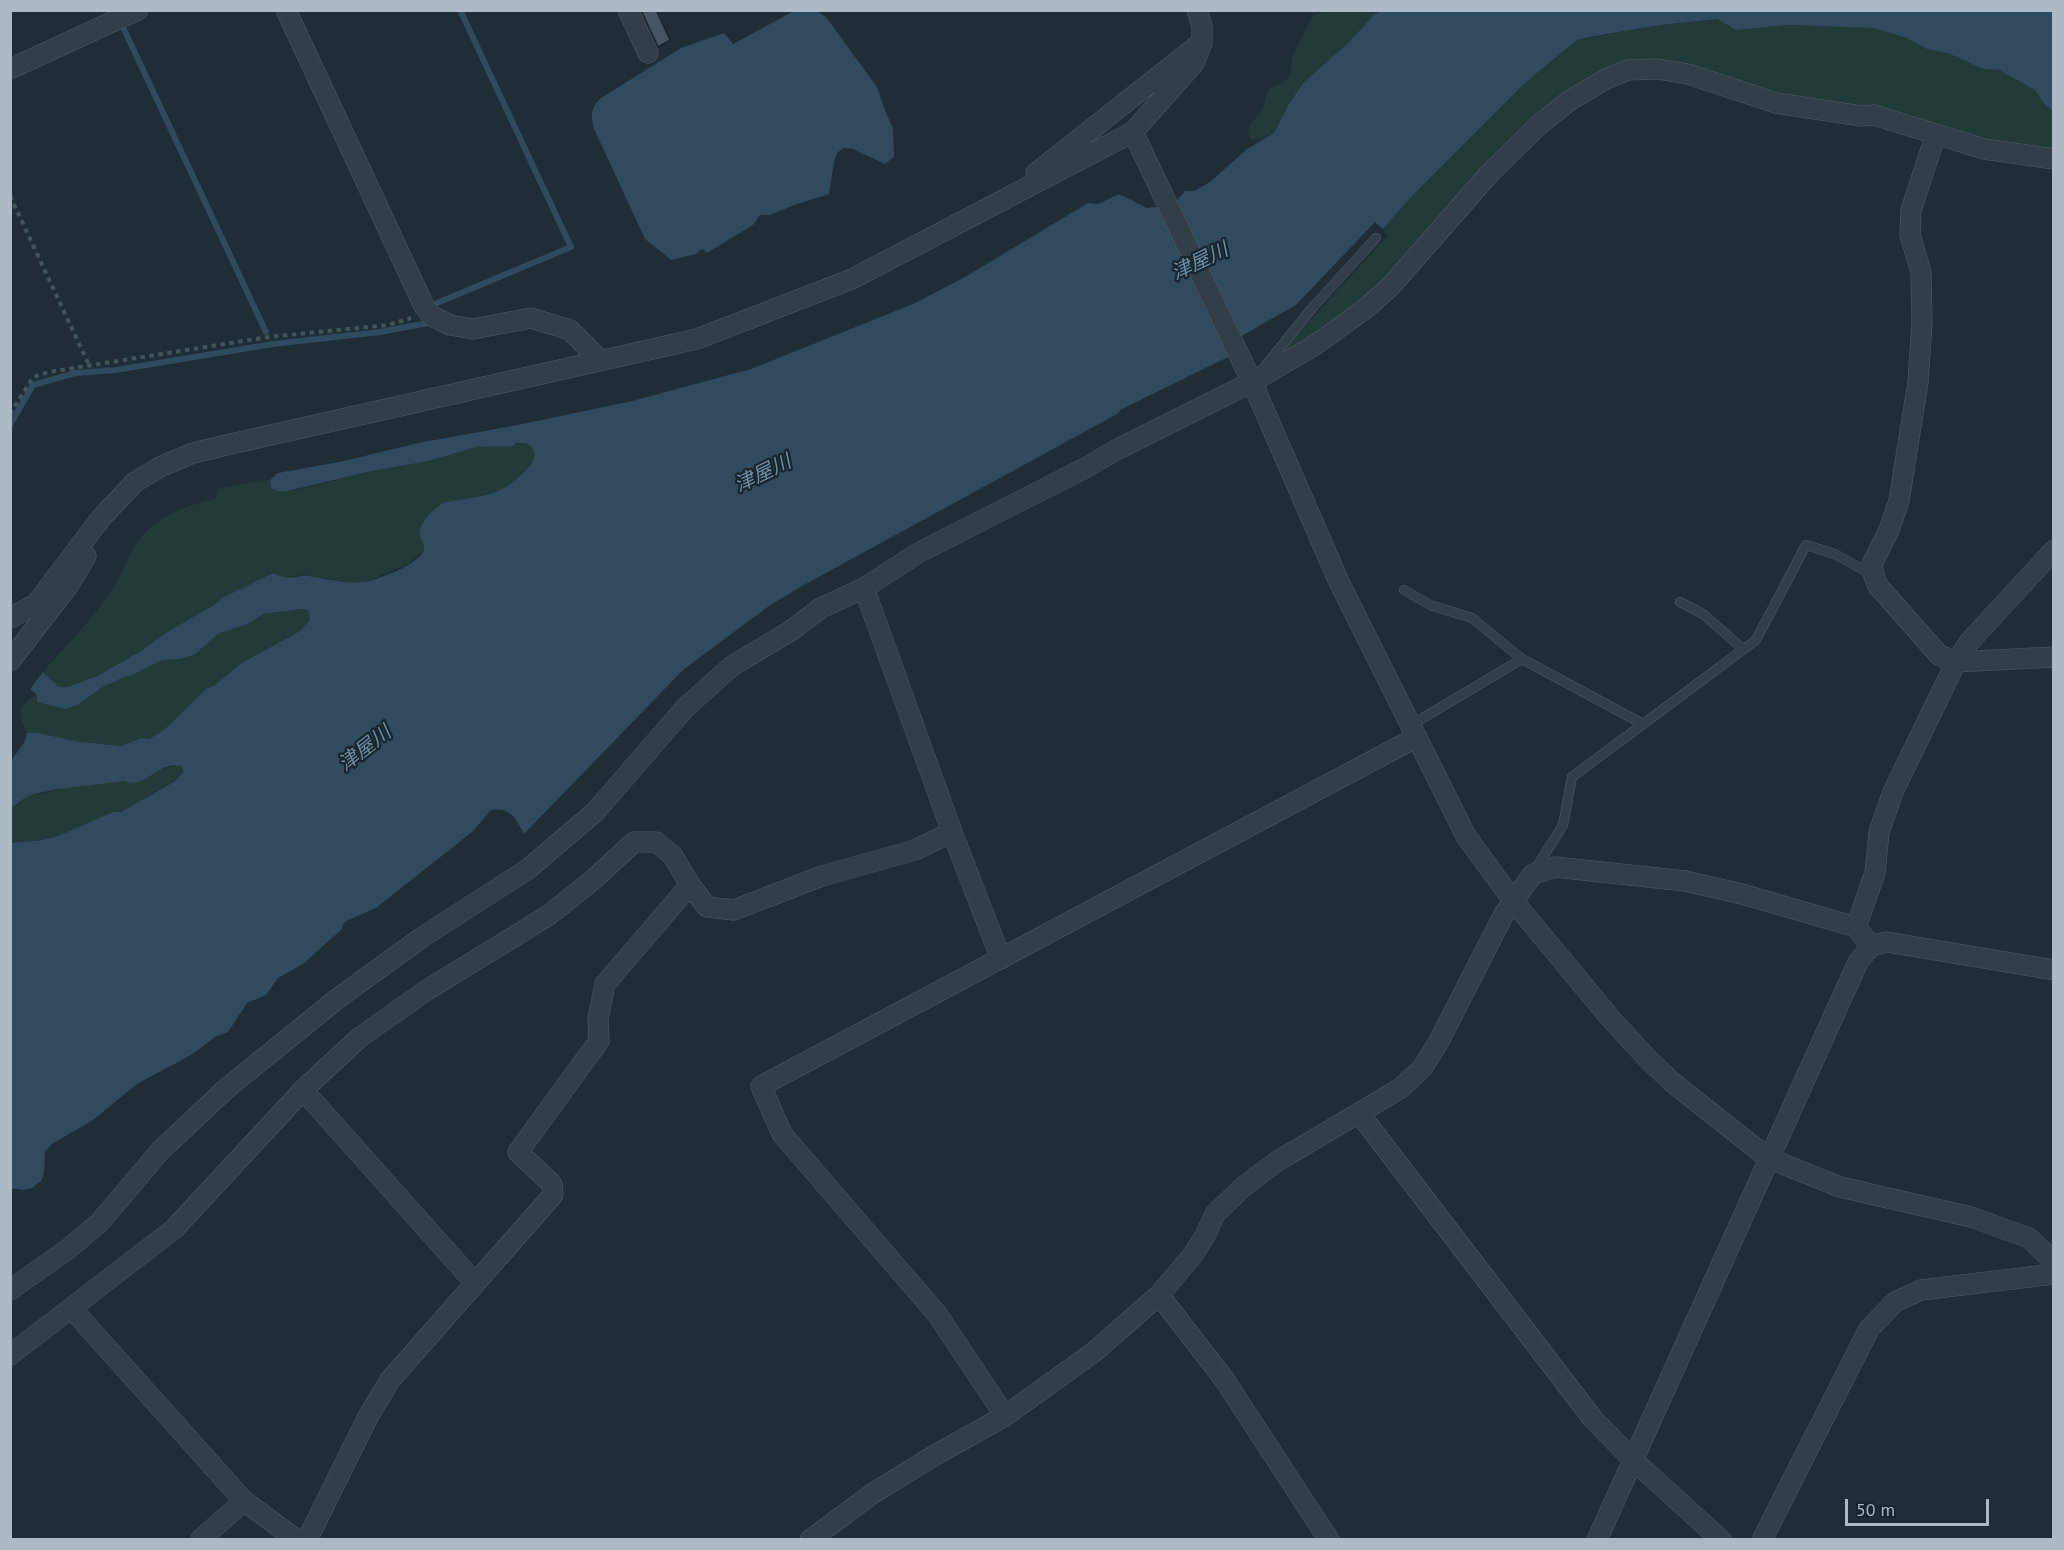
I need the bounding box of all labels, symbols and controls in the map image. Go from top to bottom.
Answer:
water label: 津屋川 [1168,238,1232,286]
water label: 津屋川 [731,450,795,498]
water label: 津屋川 [334,721,396,777]
scale bar [1848,1487,1992,1525]
text: 50 m [1856,1498,1895,1521]

